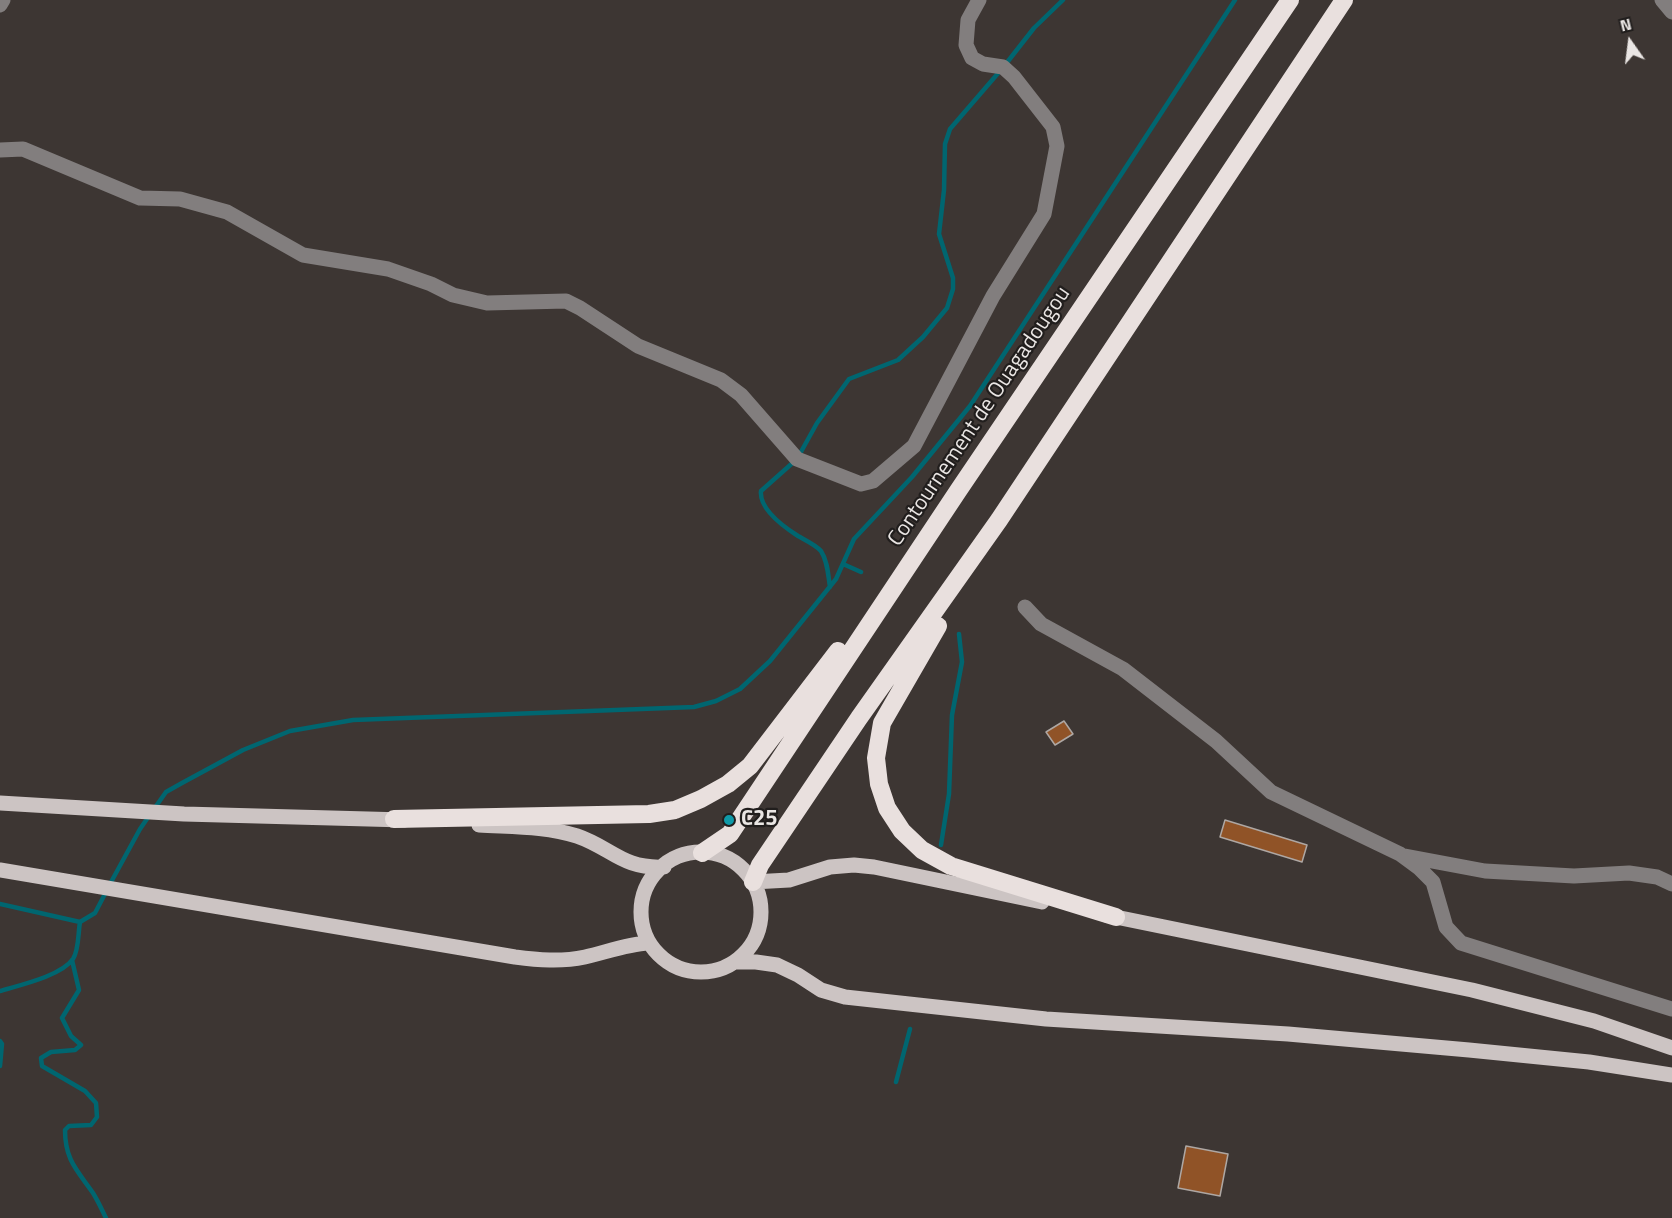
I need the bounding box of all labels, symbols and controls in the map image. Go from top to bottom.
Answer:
north arrow [1600,12,1660,72]
text: N [1617,12,1634,38]
street label: Contournement de Ouagadougou [883,282,1077,552]
place label: C25 [741,807,778,833]
marker: C25 [722,813,736,827]

